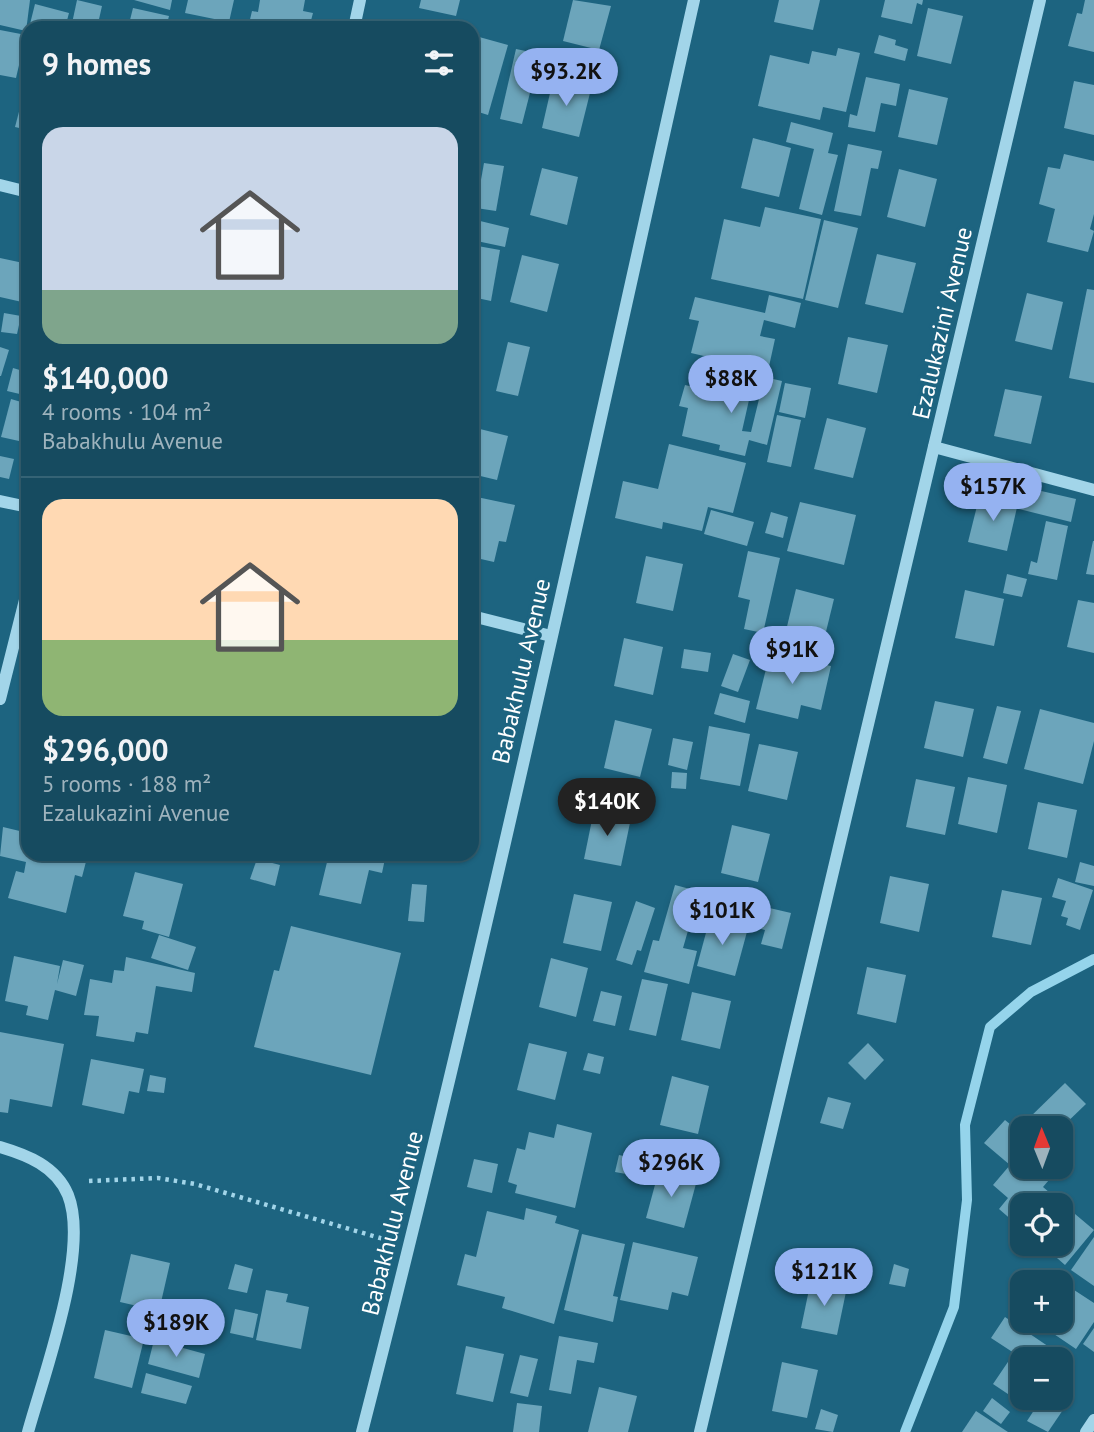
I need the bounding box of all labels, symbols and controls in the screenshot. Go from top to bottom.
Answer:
text: 9 homes [42,44,151,83]
icon: filters [420,44,458,82]
pin: $93.2K [509,48,623,108]
text: $93.2K [530,56,602,85]
icon: home [187,172,313,298]
street label: Ezalukazini Avenue [905,224,979,422]
pin: $88K [690,356,772,415]
text: $140,000 [42,358,169,397]
text: $88K [704,363,758,392]
text: 4 rooms · 104 m² [42,397,211,426]
text: Babakhulu Avenue [42,426,223,455]
pin: $157K [944,463,1042,523]
text: $157K [960,471,1026,500]
icon: home [187,544,313,670]
street label: Babakhulu Avenue [485,575,557,767]
pin: $91K [751,626,833,686]
text: $91K [765,634,819,663]
text: $296,000 [42,730,169,769]
text: 5 rooms · 188 m² [42,769,211,798]
pin: $140K [558,778,656,838]
text: $140K [574,786,640,815]
text: Ezalukazini Avenue [42,798,230,827]
pin: $101K [673,888,771,947]
text: $101K [689,895,755,924]
north arrow [1010,1116,1073,1180]
map controls [1010,1116,1073,1410]
street label: Babakhulu Avenue [354,1128,430,1318]
pin: $296K [622,1140,720,1199]
text: $296K [638,1147,704,1176]
button: locate [1010,1193,1073,1256]
pin: $121K [775,1248,873,1308]
text: $121K [791,1256,857,1285]
button: + [1010,1270,1073,1333]
pin: $189K [127,1300,225,1359]
text: $189K [143,1307,209,1336]
button: − [1010,1347,1073,1410]

